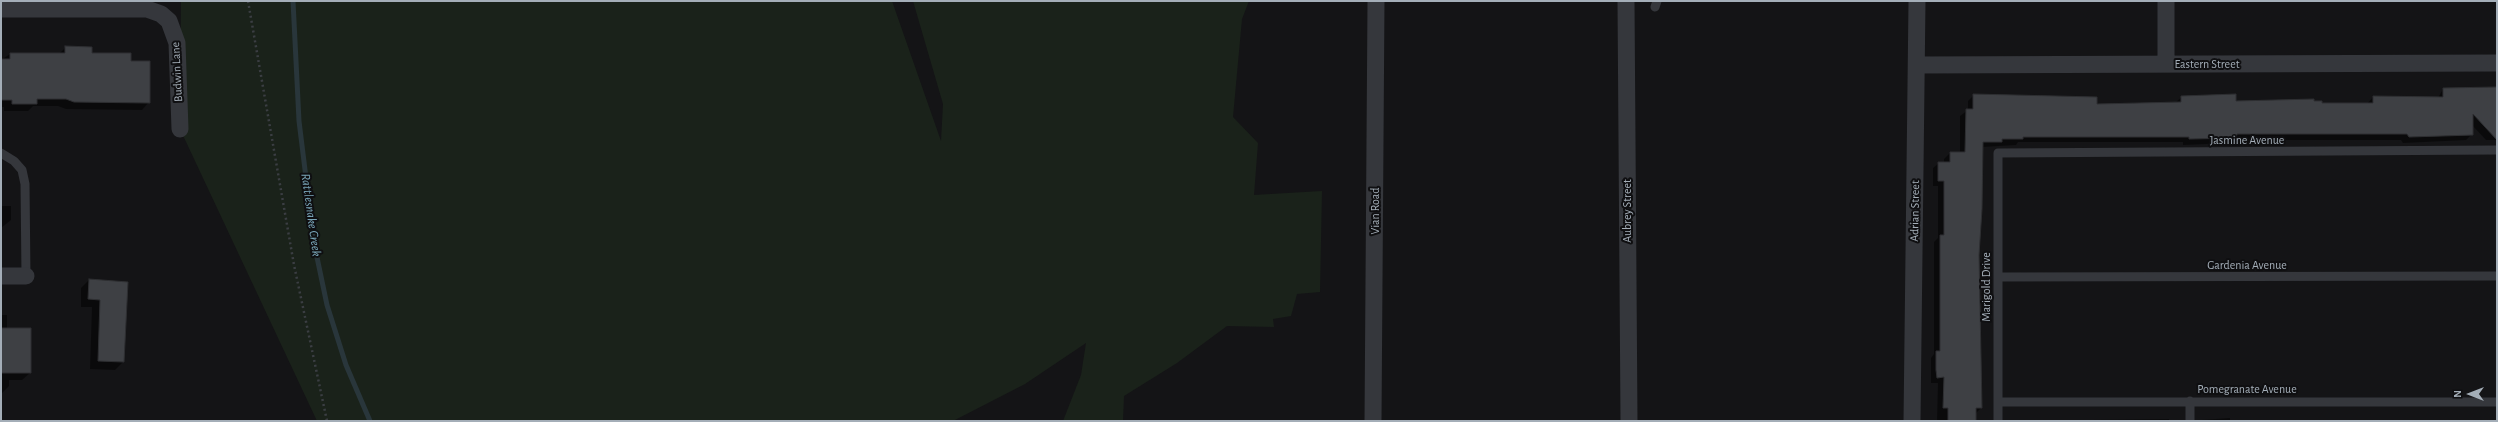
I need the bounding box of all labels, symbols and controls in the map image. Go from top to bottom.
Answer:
street label: Budwin Lane [168,42,186,102]
street label: Eastern Street [2174,57,2240,71]
street label: Jasmine Avenue [2210,133,2284,147]
water label: Rattlesnake Creek [297,172,325,258]
street label: Aubrey Street [1620,179,1634,243]
street label: Adrian Street [1907,180,1923,242]
street label: Vian Road [1368,187,1382,235]
street label: Marigold Drive [1979,252,1993,322]
street label: Gardenia Avenue [2207,258,2287,272]
north arrow [2450,374,2490,414]
street label: Pomegranate Avenue [2197,382,2297,396]
text: N [2452,390,2463,398]

